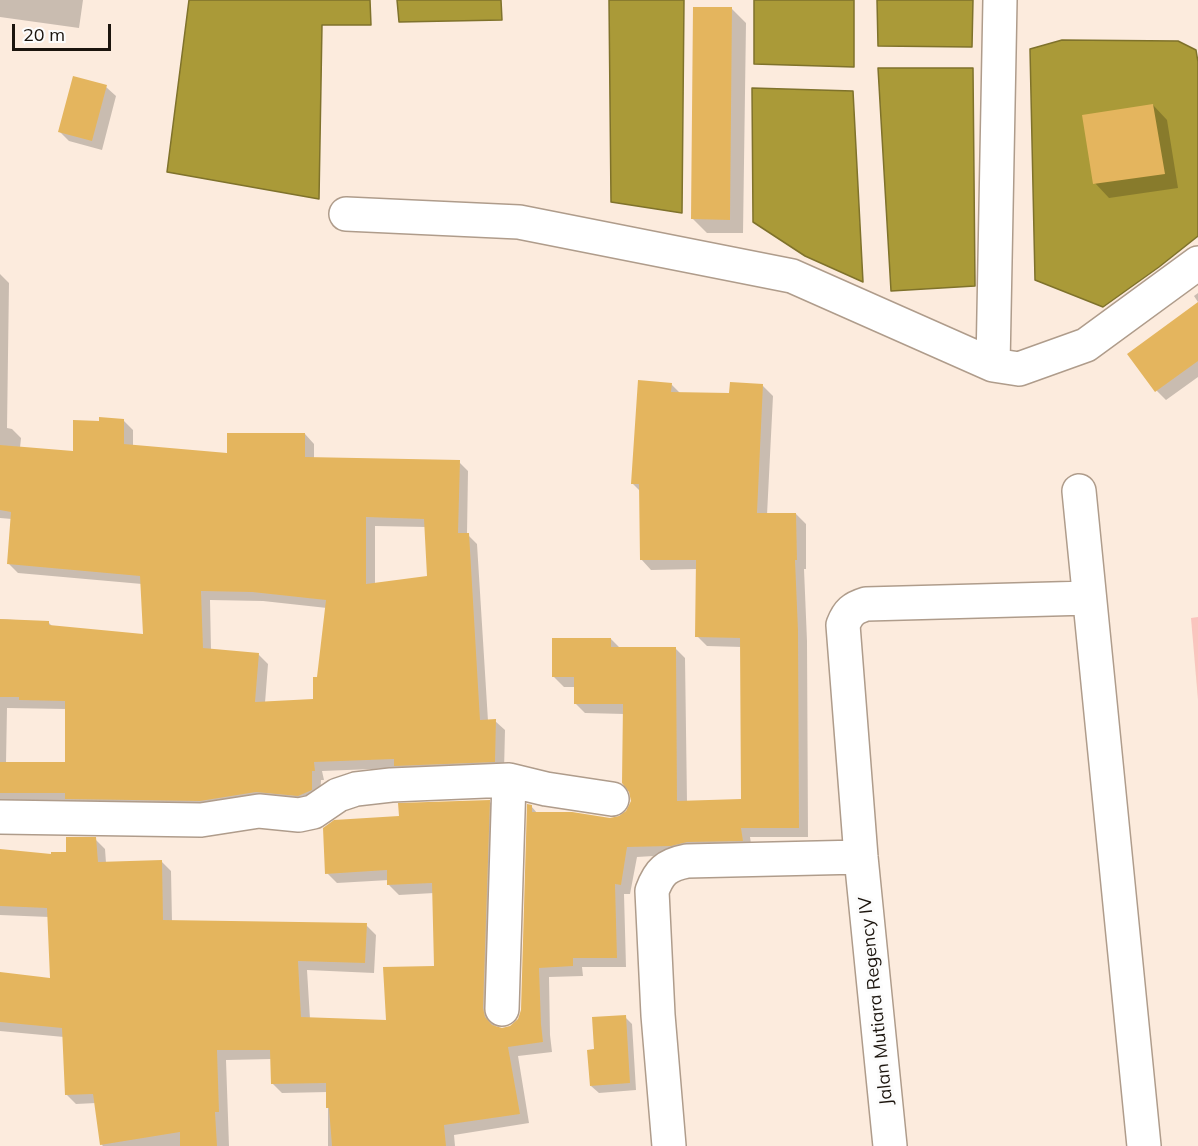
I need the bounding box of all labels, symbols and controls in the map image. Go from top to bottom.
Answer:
scale bar [15,12,114,50]
text: 20 m [23,23,65,46]
street label: Jalan Mutiara Regency IV [854,895,898,1107]

